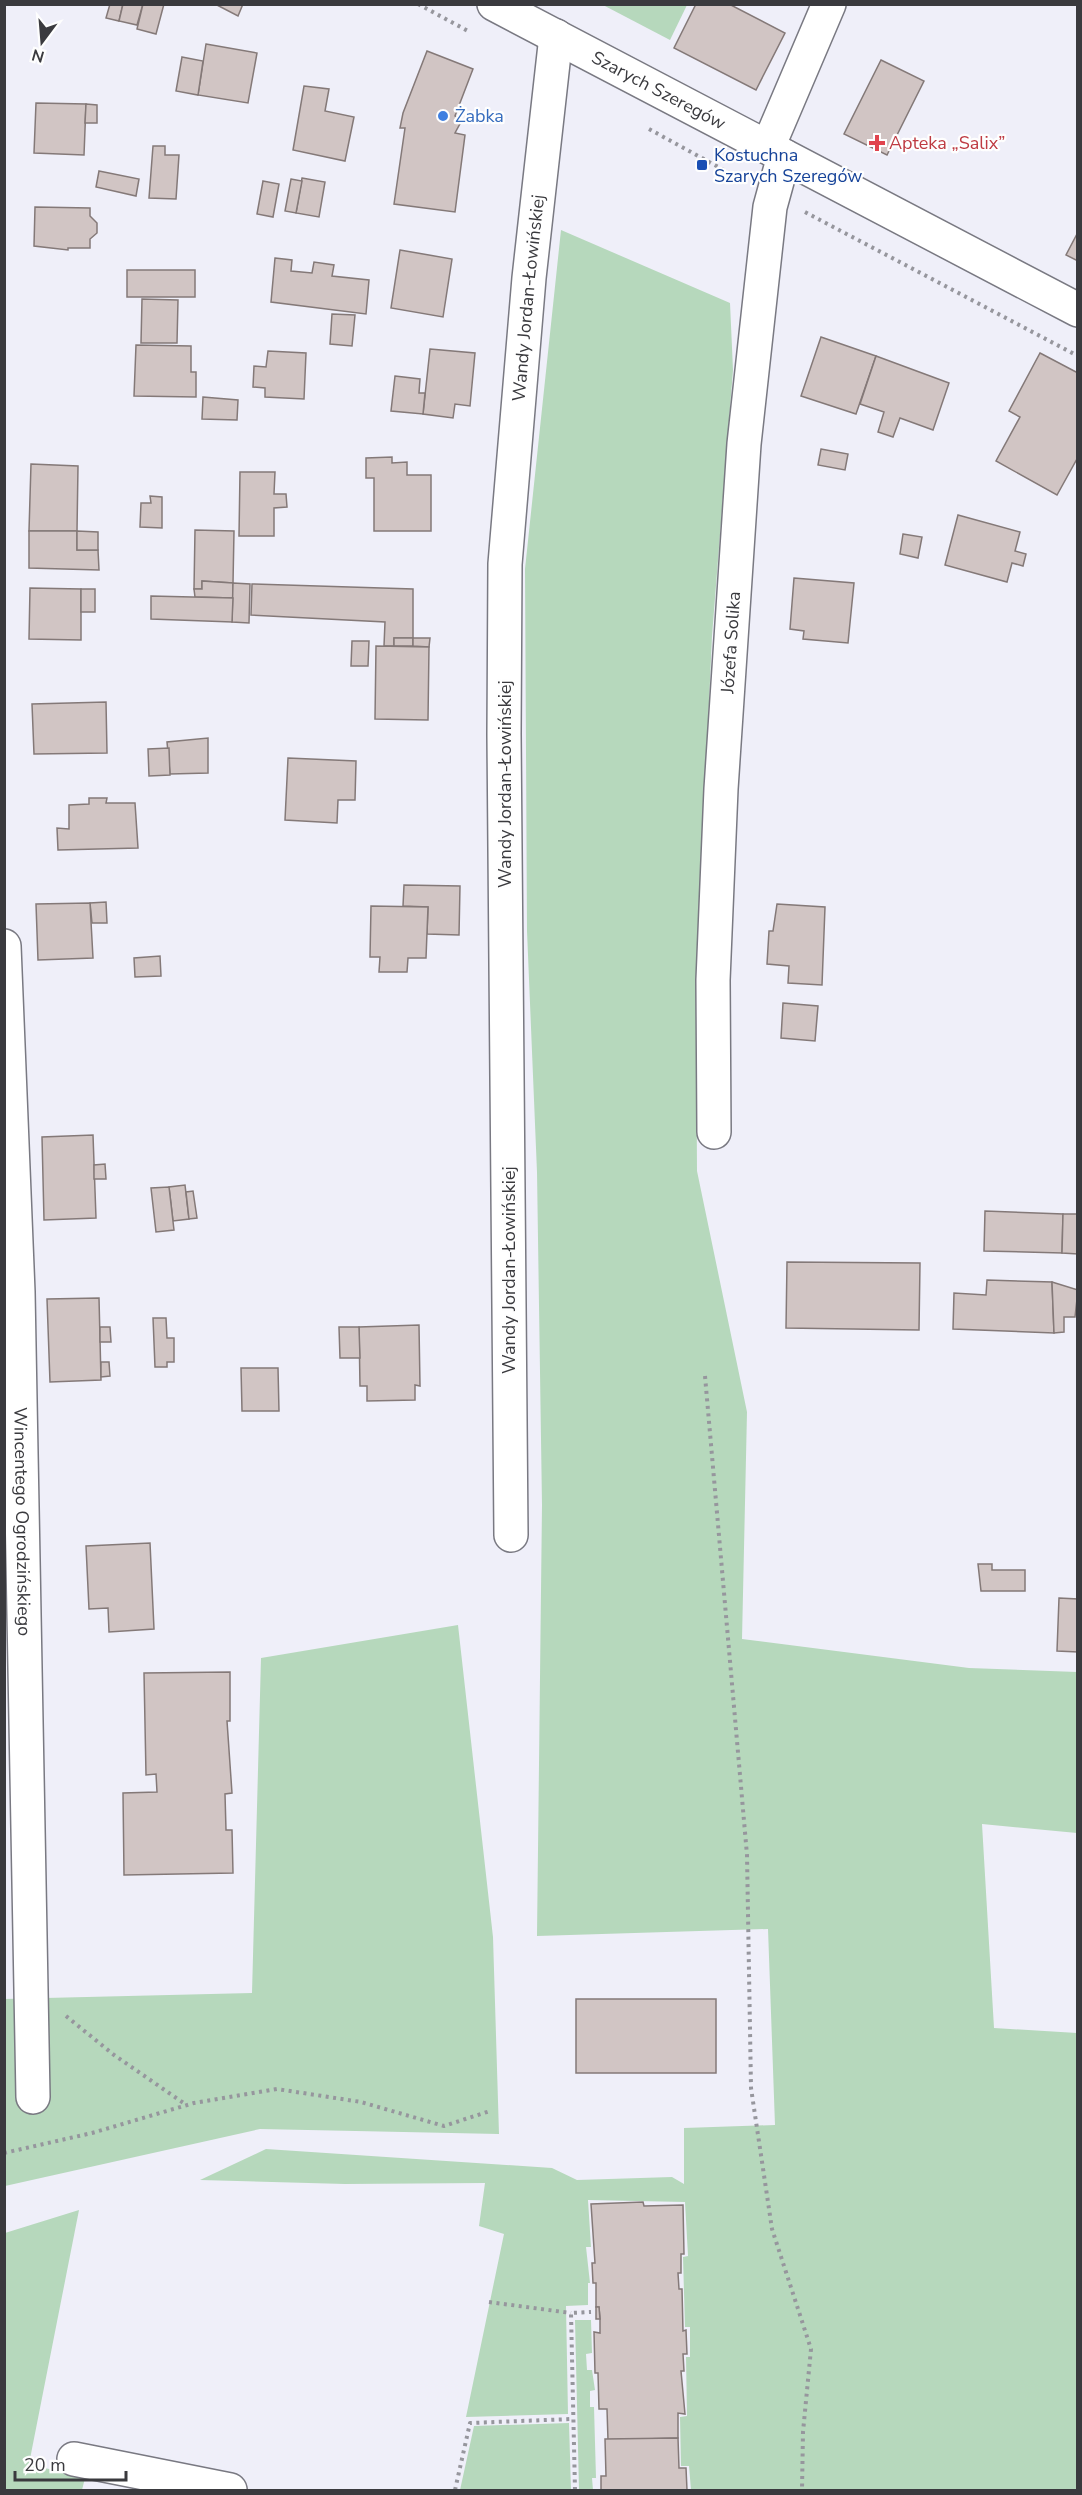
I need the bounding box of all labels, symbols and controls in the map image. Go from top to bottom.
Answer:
north arrow [12,12,72,72]
text: N [29,43,47,68]
street label: Szarych Szeregów [587,45,730,135]
place label: Żabka [455,104,504,128]
marker: Żabka [436,109,450,123]
place label: Apteka „Salix” [889,131,1005,155]
marker: Apteka „Salix” [870,136,884,150]
place label: Kostuchna Szarych Szeregów [714,143,862,188]
marker: Kostuchna Szarych Szeregów [695,158,709,172]
street label: Wandy Jordan-Łowińskiej [507,193,550,403]
street label: Józefa Solika [715,590,746,696]
street label: Wandy Jordan-Łowińskiej [493,680,517,888]
street label: Wandy Jordan-Łowińskiej [497,1166,521,1374]
street label: Wincentego Ogrodzińskiego [8,1407,36,1637]
scale bar [15,2444,126,2482]
text: 20 m [24,2453,66,2477]

